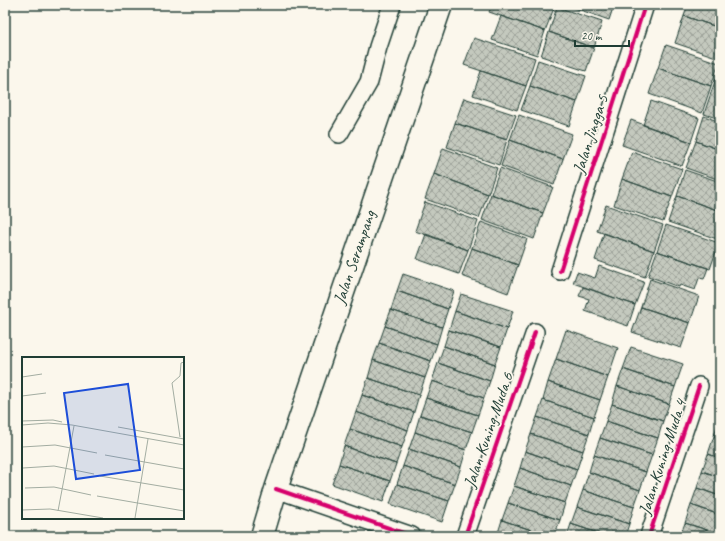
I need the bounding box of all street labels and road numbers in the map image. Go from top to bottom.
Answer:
street label: Jalan Jingga 5 [568,91,613,177]
street label: Jalan Serampang [328,207,381,308]
street label: Jalan Kuning Muda 6 [459,369,518,491]
street label: Jalan Kuning Muda 4 [634,394,692,519]

